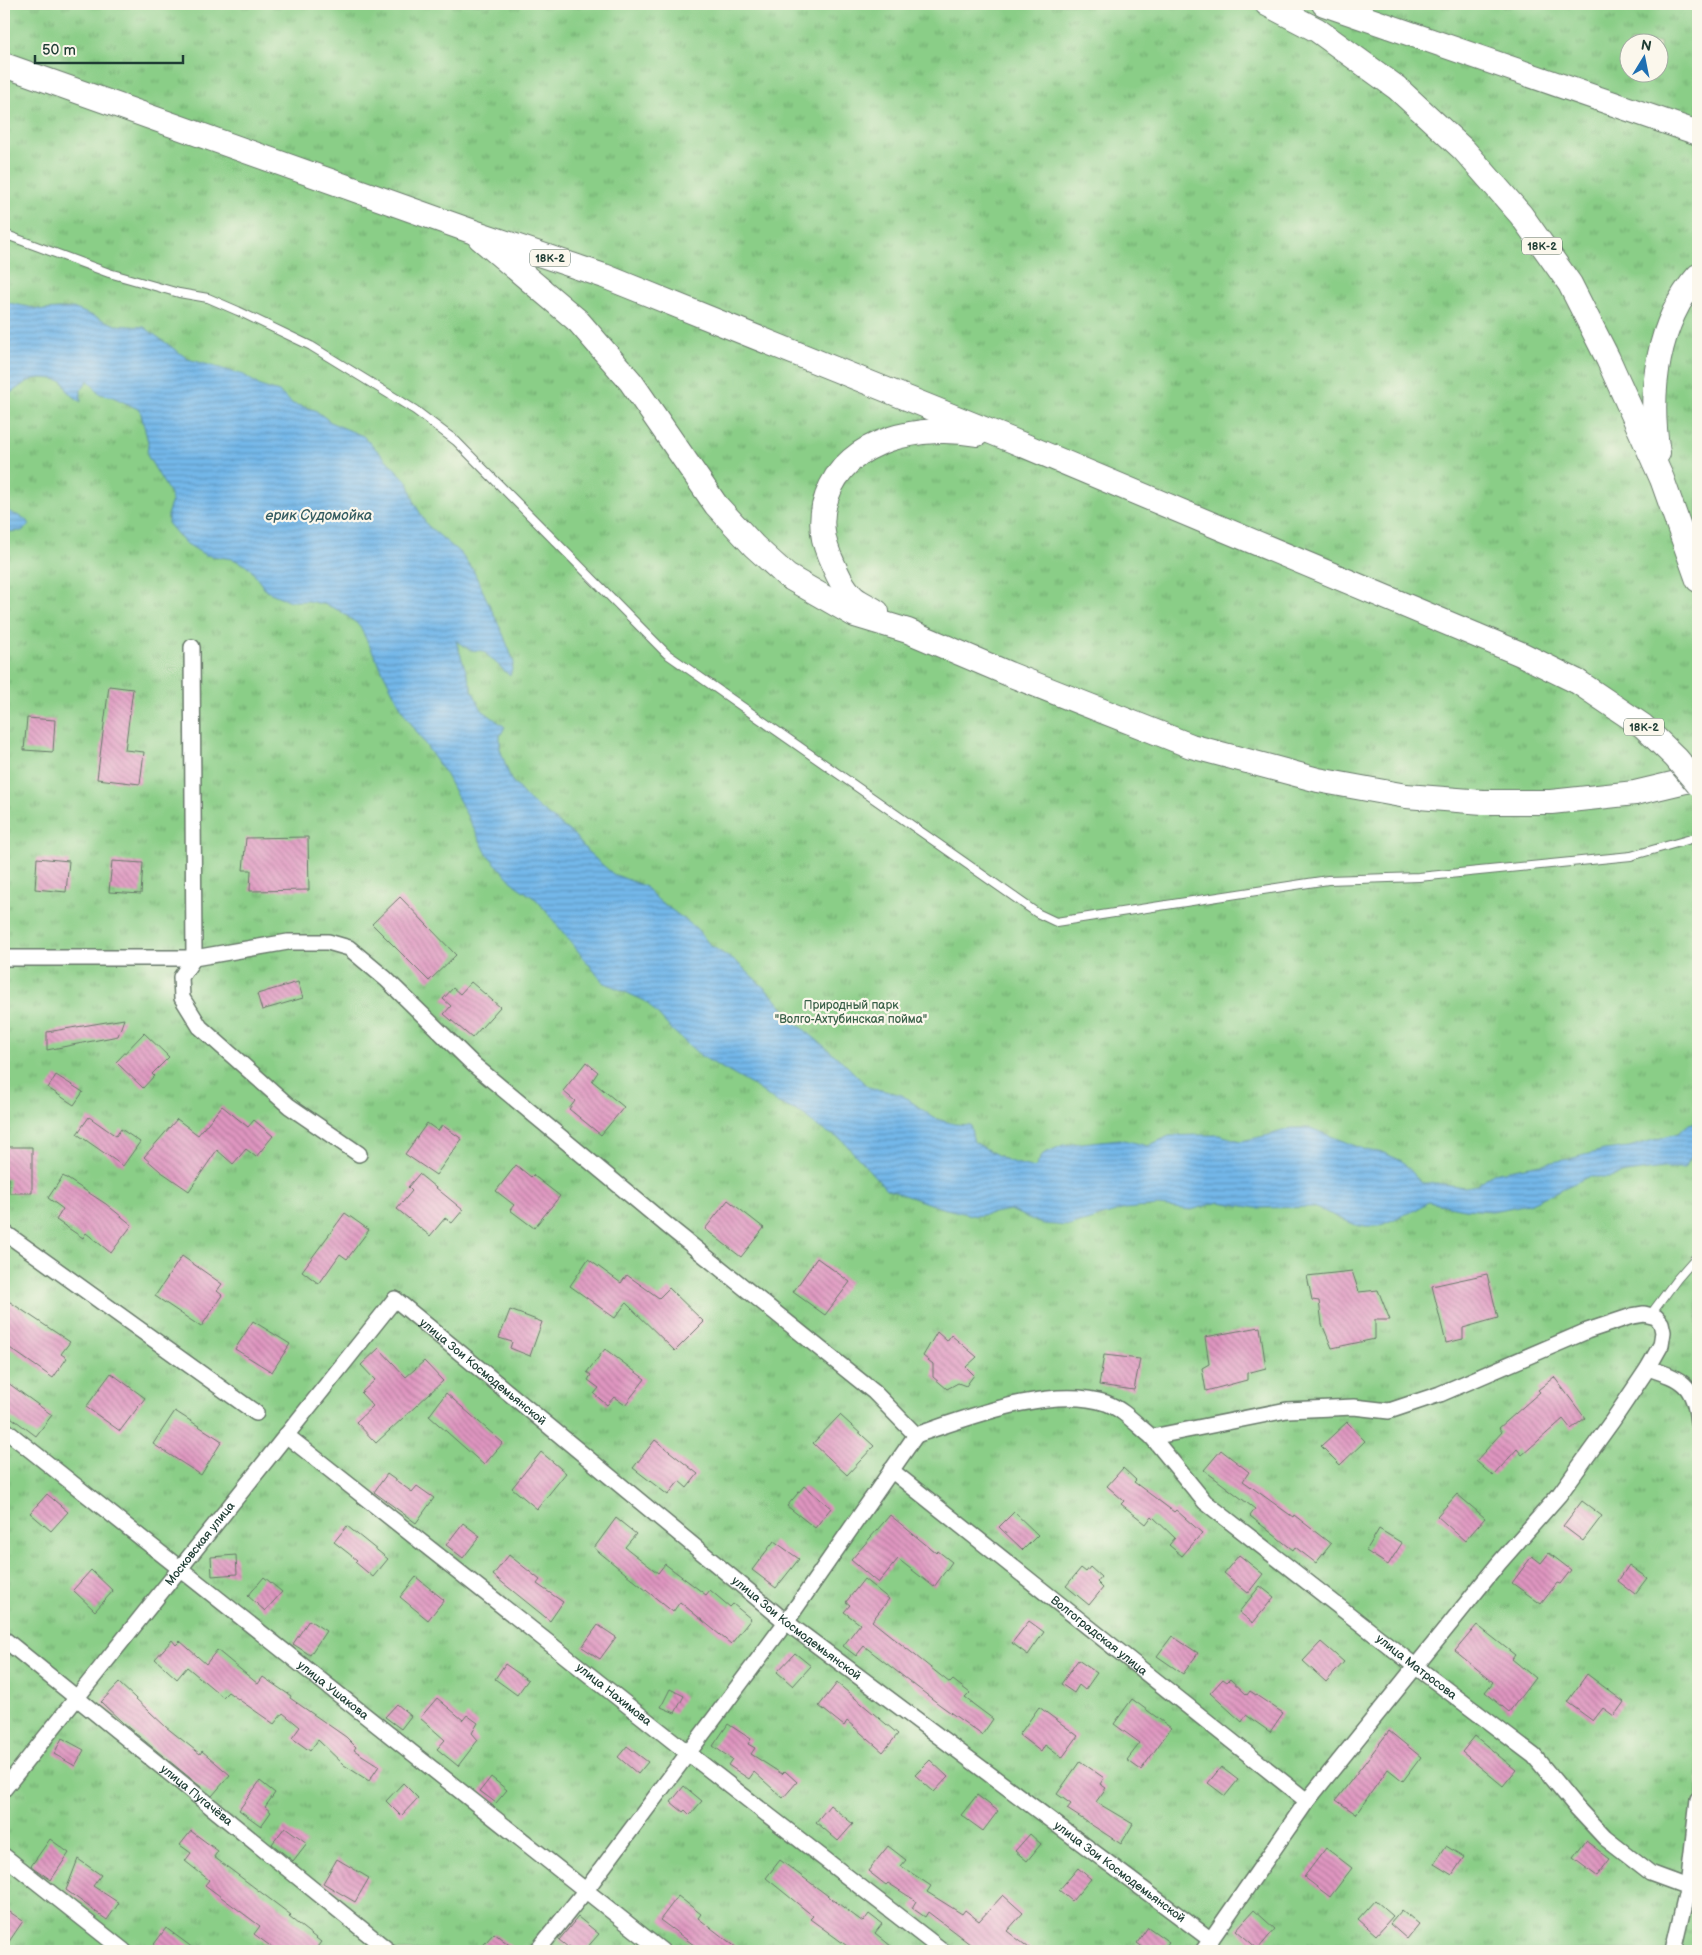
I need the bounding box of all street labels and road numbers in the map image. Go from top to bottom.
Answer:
road number: 18К-2 [1522,238,1562,255]
road number: 18К-2 [530,250,570,266]
road number: 18К-2 [1624,719,1664,736]
street label: улица Зои Космодемьянской [416,1315,550,1429]
street label: Московская улица [162,1499,238,1589]
street label: улица Зои Космодемьянской [729,1573,864,1683]
street label: Волгоградская улица [1048,1593,1151,1679]
street label: улица Матросова [1373,1631,1460,1703]
street label: улица Ушакова [294,1657,372,1723]
street label: улица Нахимова [573,1660,655,1729]
street label: улица Пугачёва [157,1761,236,1829]
street label: улица Зои Космодемьянской [1051,1818,1189,1926]

